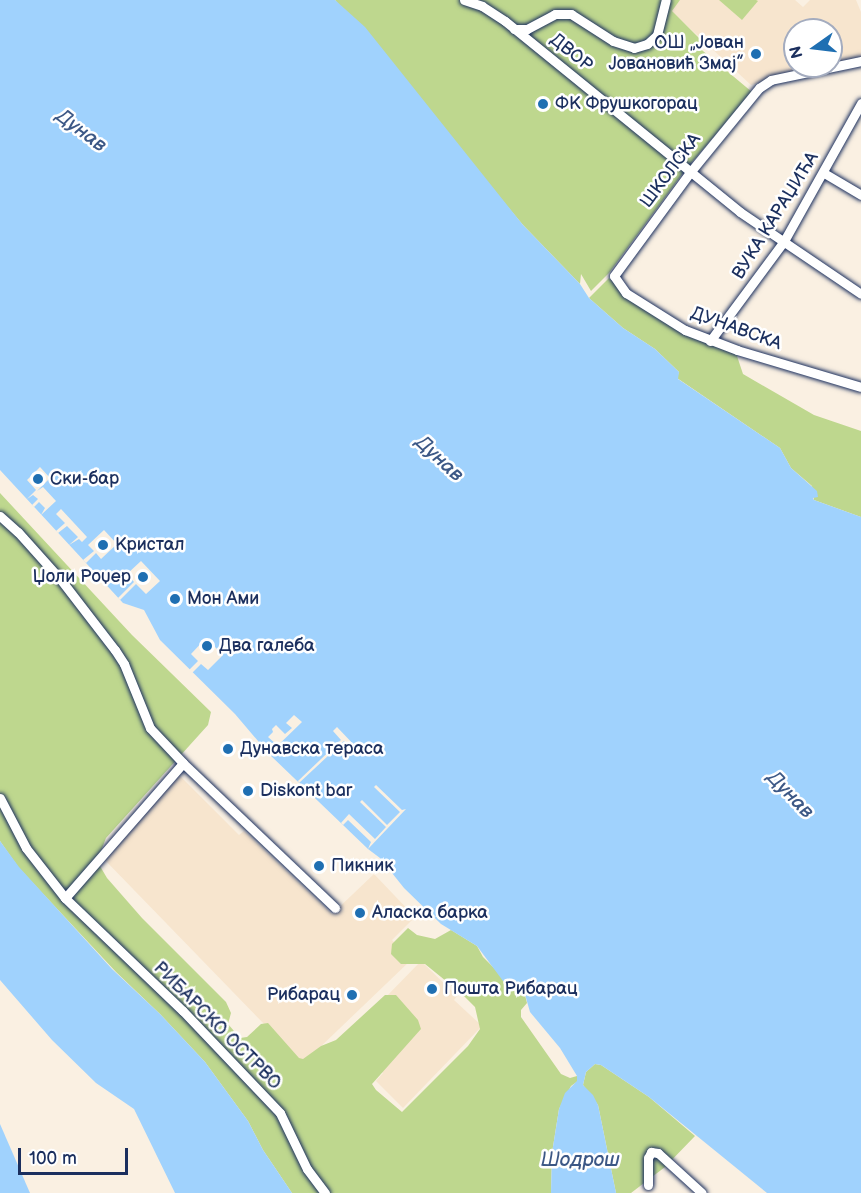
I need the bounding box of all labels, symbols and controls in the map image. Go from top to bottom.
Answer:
north arrow [783,18,843,78]
street label: ДВОР [545,29,597,77]
place label: ОШ „Јован Јовановић Змај” [608,33,744,76]
text: N [786,44,808,60]
marker: ОШ „Јован Јовановић Змај” [749,47,763,61]
place label: ФК Фрушкогорац [555,93,698,115]
marker: ФК Фрушкогорац [536,97,550,111]
water label: Дунав [51,104,111,158]
street label: ШКОЛСКА [636,130,706,212]
street label: ВУКА КАРАЏИЋА [728,148,824,284]
street label: ДУНАВСКА [688,303,784,355]
water label: Дунав [410,431,468,487]
place label: Ски-бар [50,468,119,490]
marker: Ски-бар [31,472,45,486]
place label: Кристал [115,534,185,556]
marker: Кристал [96,538,110,552]
place label: Џоли Роџер [32,566,131,588]
marker: Џоли Роџер [136,570,150,584]
place label: Мон Ами [187,588,259,610]
marker: Мон Ами [168,592,182,606]
place label: Два галеба [219,635,315,657]
marker: Два галеба [200,639,214,653]
place label: Дунавска тераса [240,738,384,760]
marker: Дунавска тераса [221,742,235,756]
water label: Дунав [762,766,818,824]
place label: Diskont bar [260,780,352,802]
marker: Diskont bar [241,784,255,798]
place label: Пикник [331,855,394,877]
marker: Пикник [312,859,326,873]
place label: Аласка барка [372,902,488,924]
marker: Аласка барка [353,906,367,920]
street label: РИБАРСКО ОСТРВО [149,958,285,1094]
place label: Пошта Рибарац [444,978,578,1000]
marker: Пошта Рибарац [425,982,439,996]
place label: Рибарац [267,984,340,1006]
marker: Рибарац [345,988,359,1002]
scale bar [21,1136,130,1174]
text: 100 m [29,1148,77,1169]
water label: Шодрош [540,1148,620,1172]

